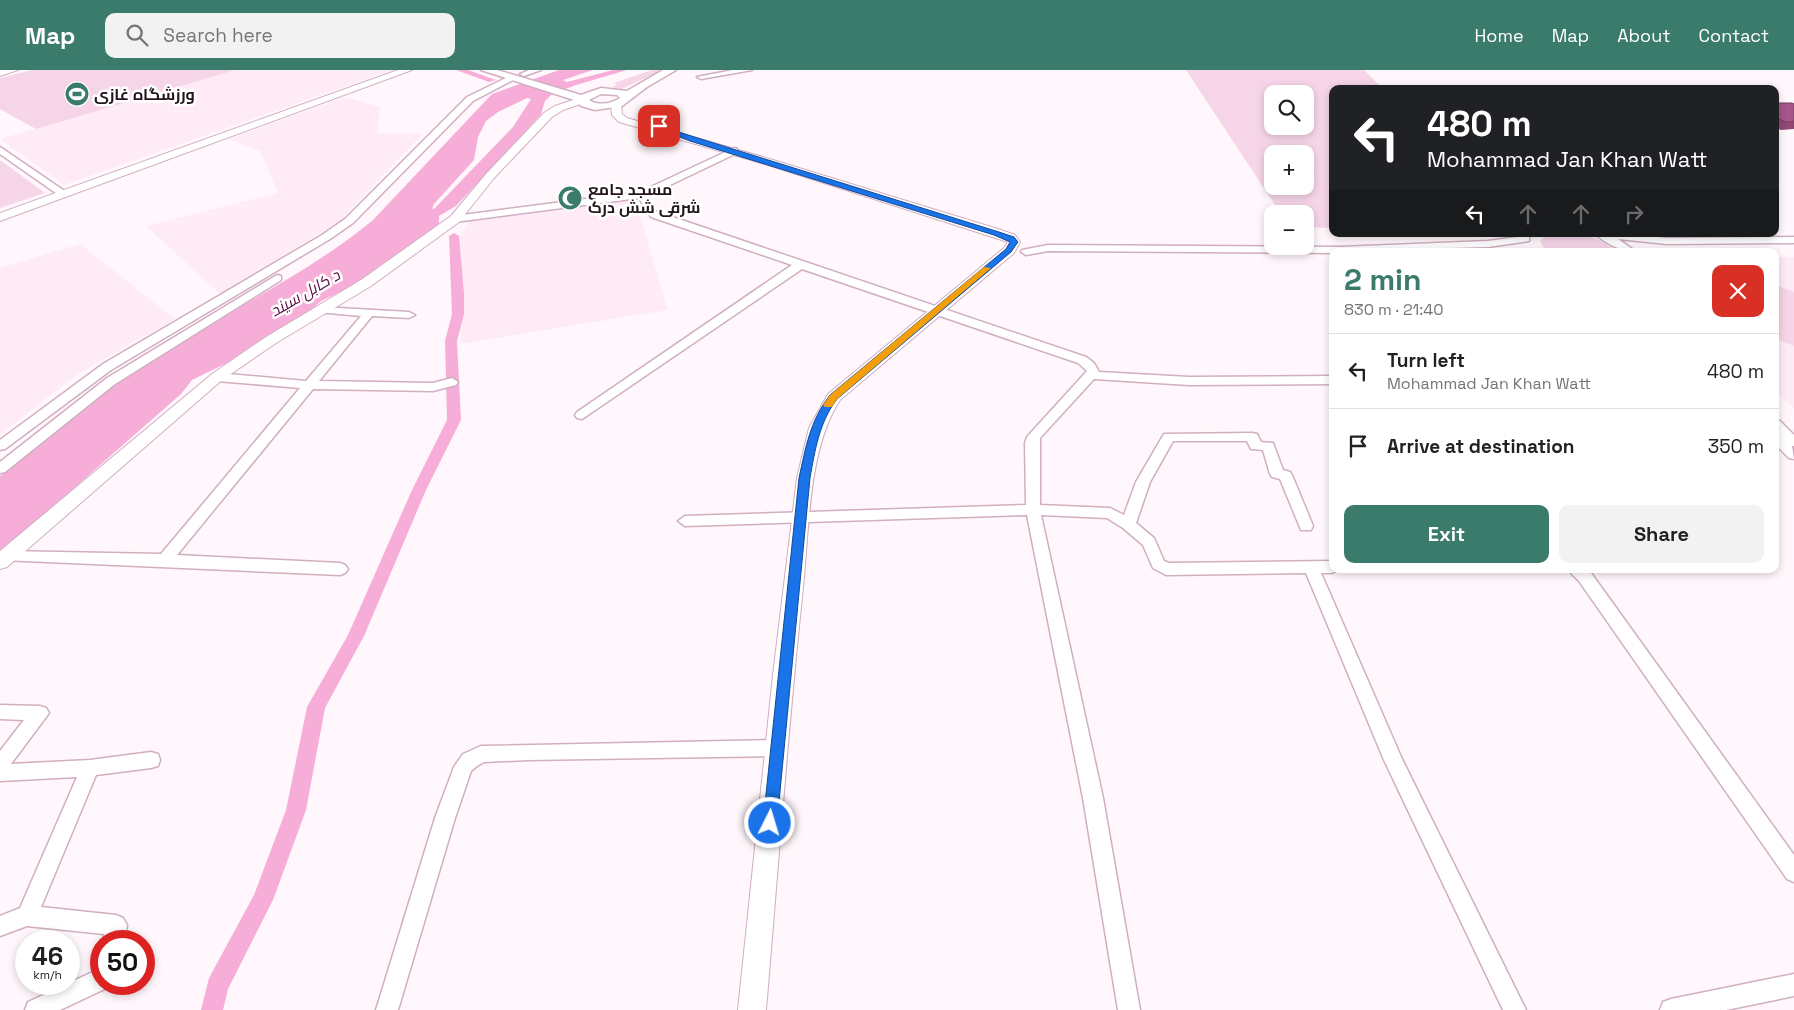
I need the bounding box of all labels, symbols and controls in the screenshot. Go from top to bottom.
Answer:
search box [105,13,455,58]
text: Map [25,20,75,51]
icon: search [123,21,151,49]
text: Search here [163,23,273,48]
text: Home [1475,24,1524,47]
text: Map [1552,24,1589,47]
text: About [1617,24,1671,47]
text: Contact [1699,24,1769,47]
sports icon: ورزشگاه غازی [64,81,90,107]
place label: ورزشگاه غازی [94,84,195,105]
map controls [1264,85,1314,255]
button: search [1264,85,1314,135]
text: 480 m [1427,102,1532,146]
pin [638,105,680,147]
icon: left [1344,105,1409,170]
icon: arrive [645,112,673,140]
button: + [1264,145,1314,195]
text: Mohammad Jan Khan Watt [1427,145,1708,173]
place label: مسجد جامع شرقی شش درک [588,179,700,218]
mosque icon: مسجد جامع شرقی شش درک [557,185,583,211]
icon: left [1461,200,1489,228]
icon: ahead [1514,200,1542,228]
icon: ahead [1567,200,1595,228]
icon: right [1620,200,1648,228]
button: − [1264,205,1314,255]
text: 2 min [1344,260,1422,299]
water label: د کابل سيند [266,264,345,321]
button: close [1712,265,1764,317]
text: 830 m · 21:40 [1344,299,1444,320]
text: Turn left [1387,348,1465,373]
icon: left [1344,357,1372,385]
text: 480 m [1707,359,1764,384]
text: Mohammad Jan Khan Watt [1387,373,1591,394]
icon: arrive [1344,432,1372,460]
text: Arrive at destination [1387,434,1575,459]
text: 350 m [1708,434,1764,459]
button: Exit [1344,505,1549,563]
button: Share [1559,505,1764,563]
position arrow [743,796,795,848]
speed limit sign: 50 [90,930,155,995]
text: 46 [32,940,63,972]
text: km/h [33,967,62,983]

